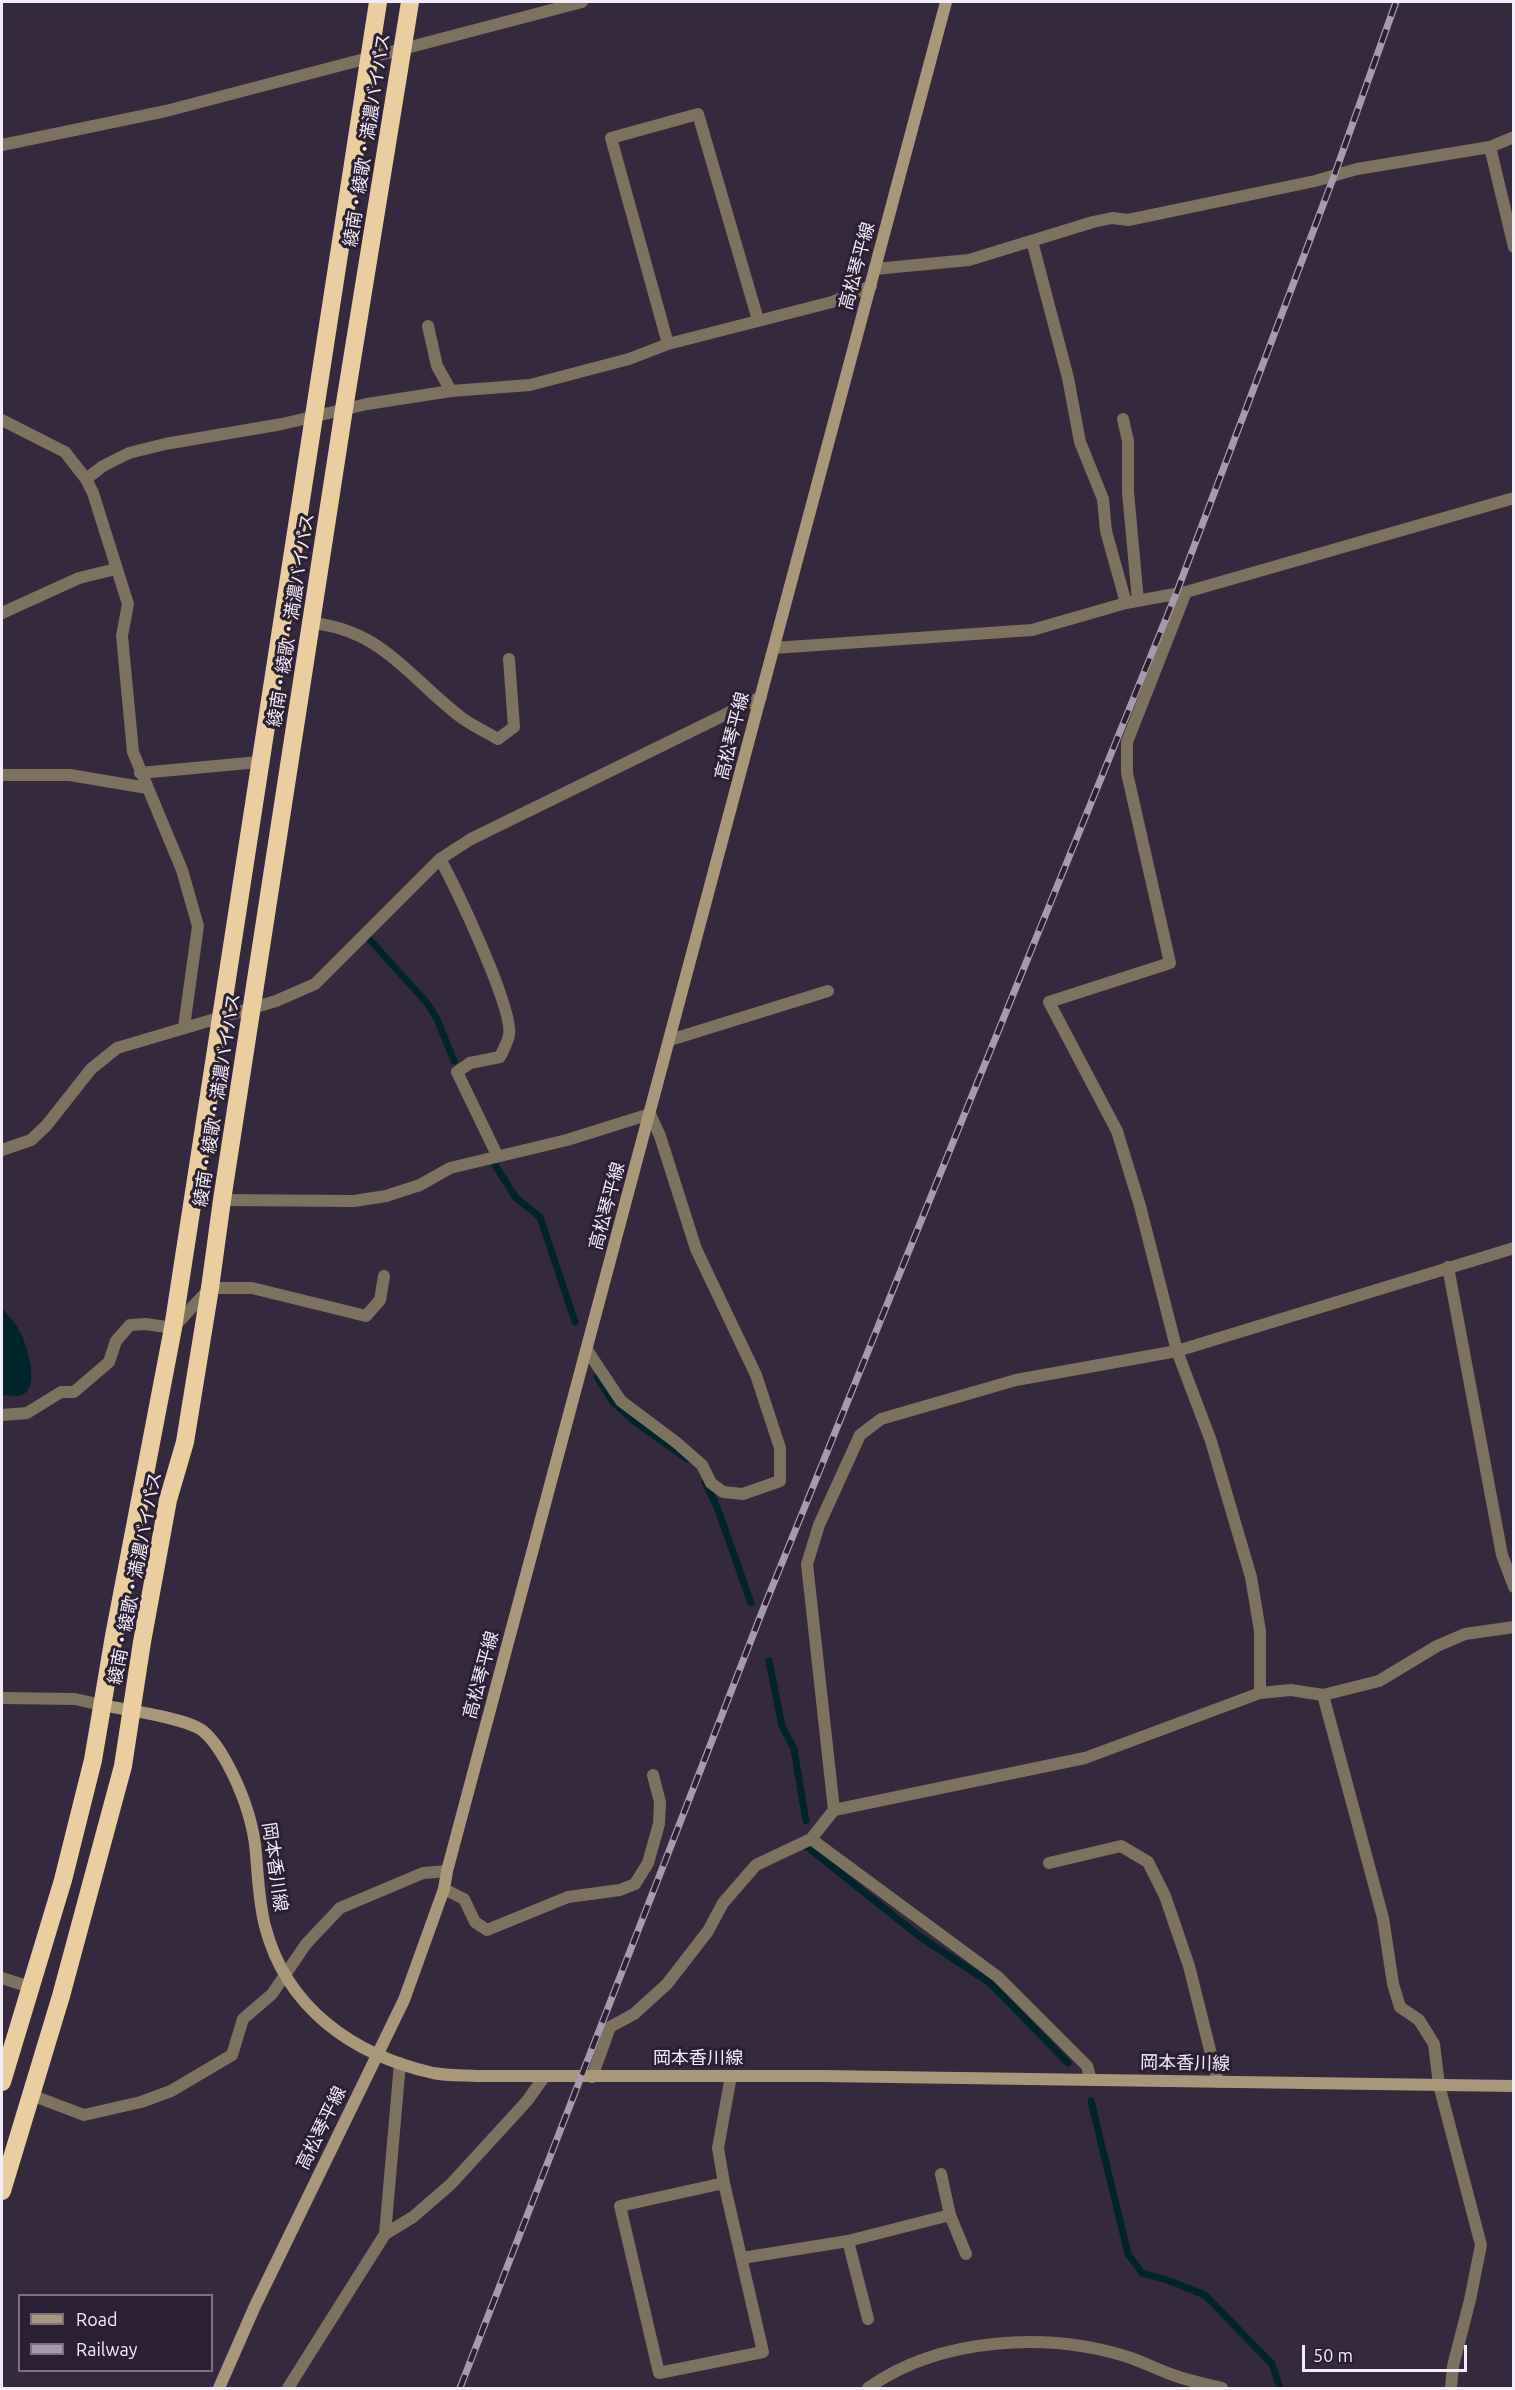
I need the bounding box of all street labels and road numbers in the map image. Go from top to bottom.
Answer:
street label: 綾南・綾歌・満濃バイパス [339,32,395,248]
street label: 高松琴平線 [835,220,879,312]
street label: 綾南・綾歌・満濃バイパス [263,512,319,728]
street label: 高松琴平線 [711,690,753,782]
street label: 綾南・綾歌・満濃バイパス [189,992,245,1208]
street label: 高松琴平線 [585,1160,629,1252]
street label: 綾南・綾歌・満濃バイパス [104,1470,166,1686]
street label: 高松琴平線 [459,1629,503,1721]
street label: 岡本香川線 [258,1821,292,1913]
street label: 岡本香川線 [653,2047,743,2069]
street label: 岡本香川線 [1140,2051,1230,2075]
street label: 高松琴平線 [292,2083,350,2173]

